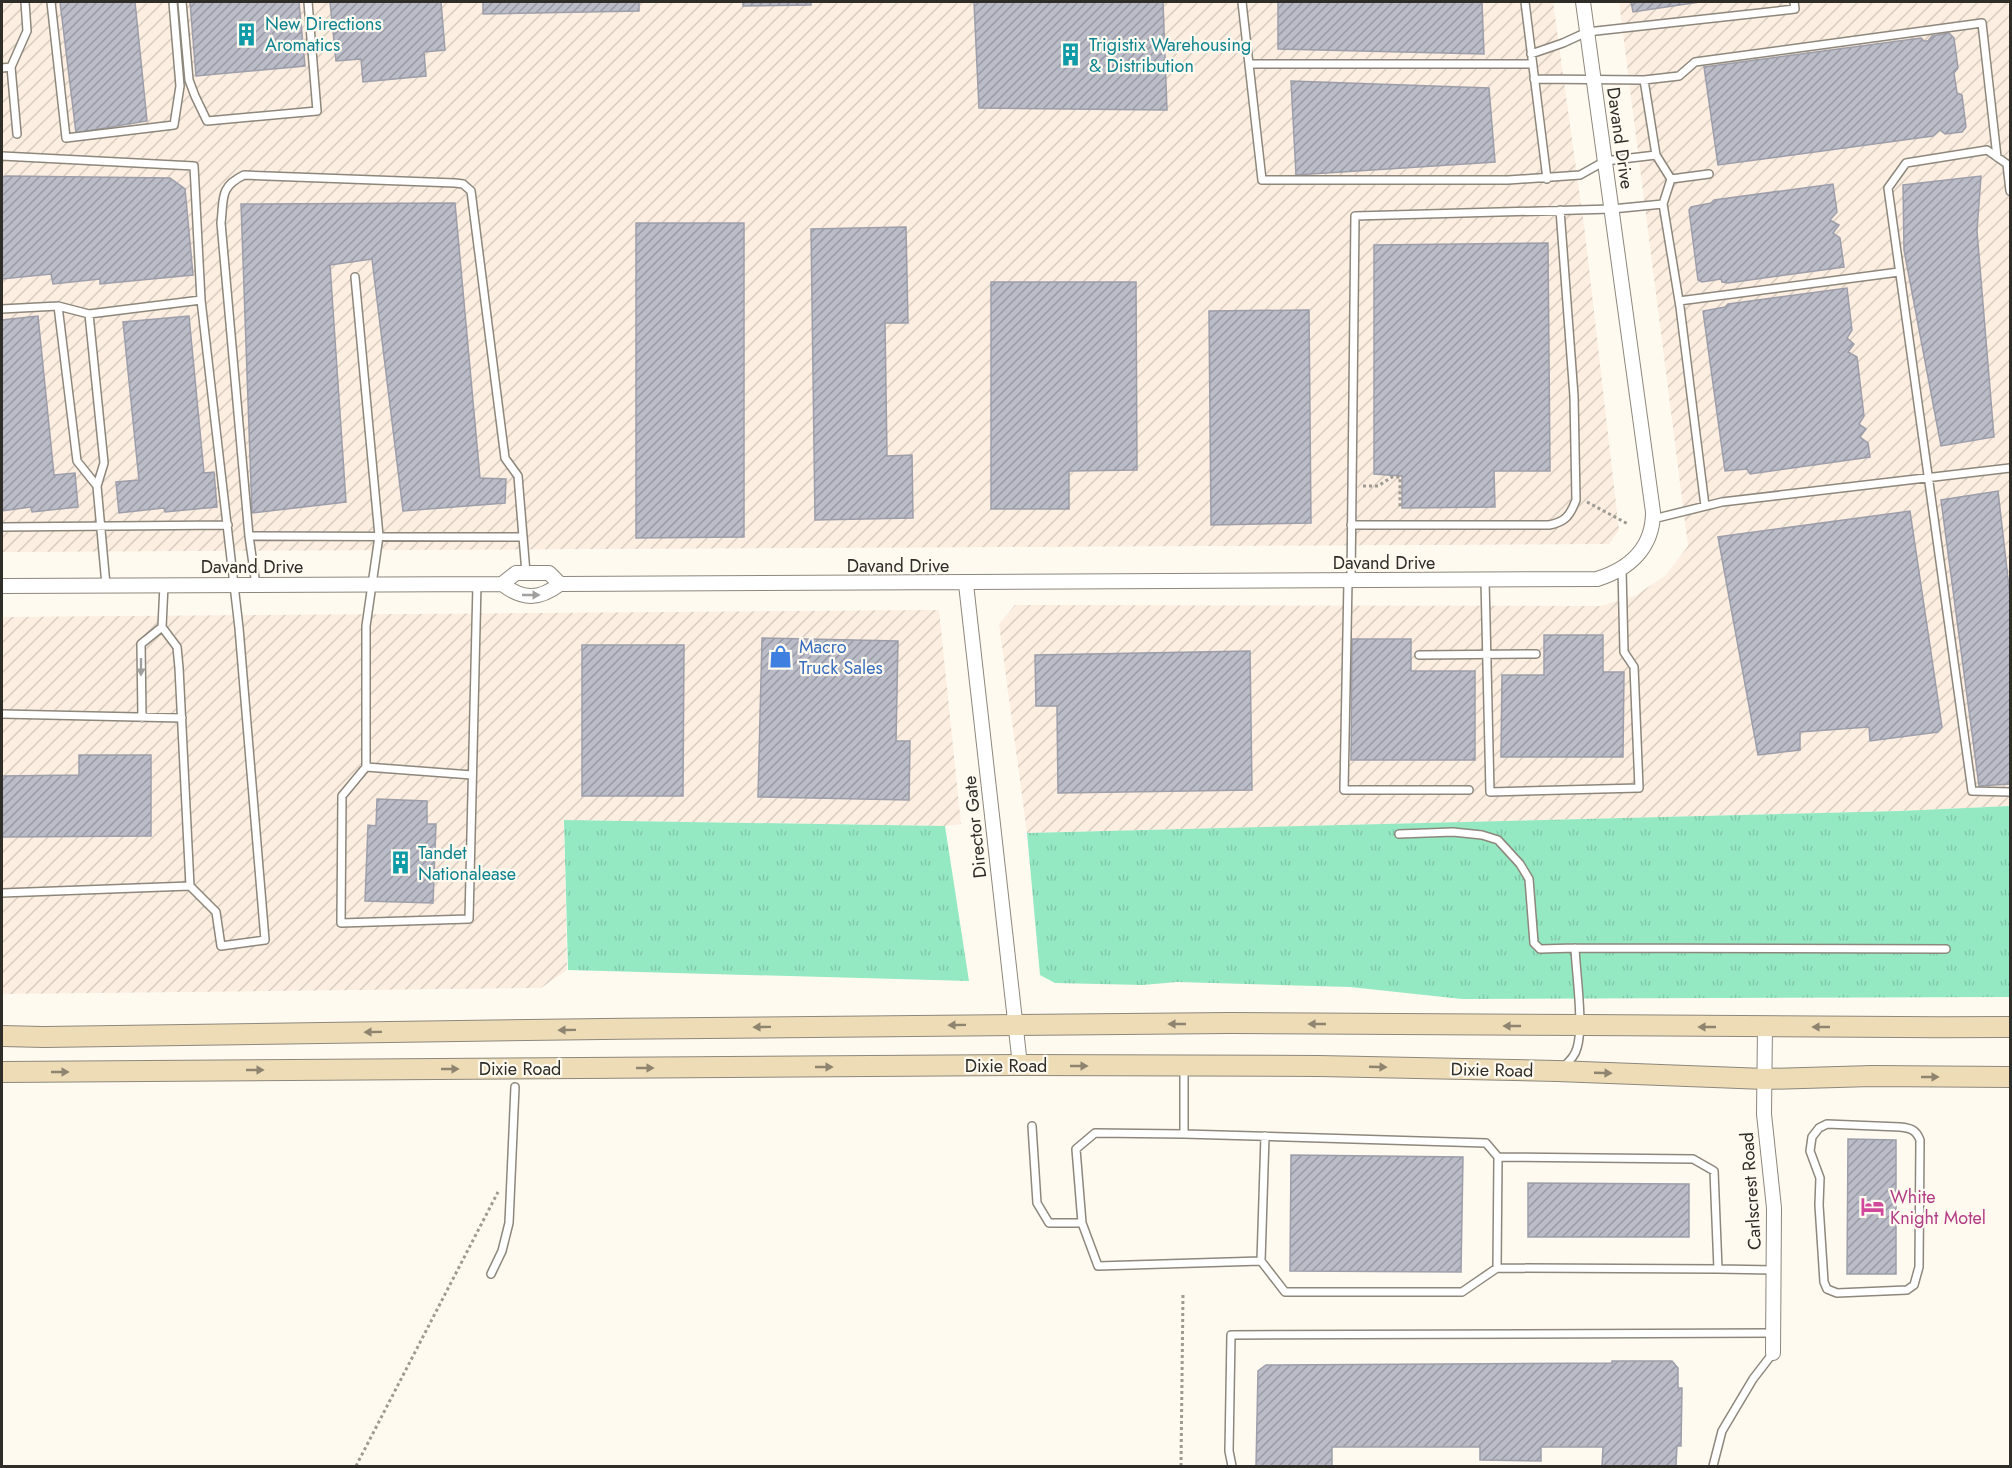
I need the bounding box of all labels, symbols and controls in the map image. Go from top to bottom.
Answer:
place label: New Directions Aromatics [265,11,382,58]
building icon: New Directions Aromatics [234,21,260,47]
place label: Trigistix Warehousing & Distribution [1089,32,1251,79]
building icon: Trigistix Warehousing & Distribution [1058,42,1084,68]
street label: Davand Drive [1600,85,1640,191]
street label: Davand Drive [1333,550,1435,576]
street label: Davand Drive [847,553,949,579]
street label: Davand Drive [201,554,303,580]
one-way arrow [521,590,540,600]
place label: Macro Truck Sales [799,634,883,681]
shop icon: Macro Truck Sales [768,644,794,670]
one-way arrow [136,658,146,677]
street label: Director Gate [957,775,993,879]
place label: Tandet Nationalease [418,840,516,887]
building icon: Tandet Nationalease [387,850,413,876]
one-way arrow [1168,1019,1187,1028]
one-way arrow [1307,1019,1326,1029]
one-way arrow [948,1020,967,1030]
one-way arrow [1502,1021,1521,1030]
one-way arrow [1697,1022,1716,1032]
one-way arrow [1811,1022,1830,1032]
one-way arrow [753,1023,772,1032]
one-way arrow [558,1025,577,1035]
one-way arrow [363,1028,382,1037]
street label: Dixie Road [965,1053,1047,1079]
street label: Dixie Road [479,1056,561,1082]
street label: Dixie Road [1450,1056,1534,1084]
one-way arrow [1069,1061,1088,1071]
one-way arrow [815,1062,834,1072]
one-way arrow [635,1063,654,1073]
one-way arrow [1369,1063,1388,1072]
one-way arrow [440,1064,459,1074]
one-way arrow [245,1066,264,1075]
one-way arrow [50,1067,69,1077]
one-way arrow [1593,1068,1612,1077]
one-way arrow [1921,1072,1940,1082]
street label: Carlscrest Road [1734,1131,1768,1251]
place label: White Knight Motel [1890,1184,1986,1231]
hotel icon: White Knight Motel [1859,1194,1885,1220]

